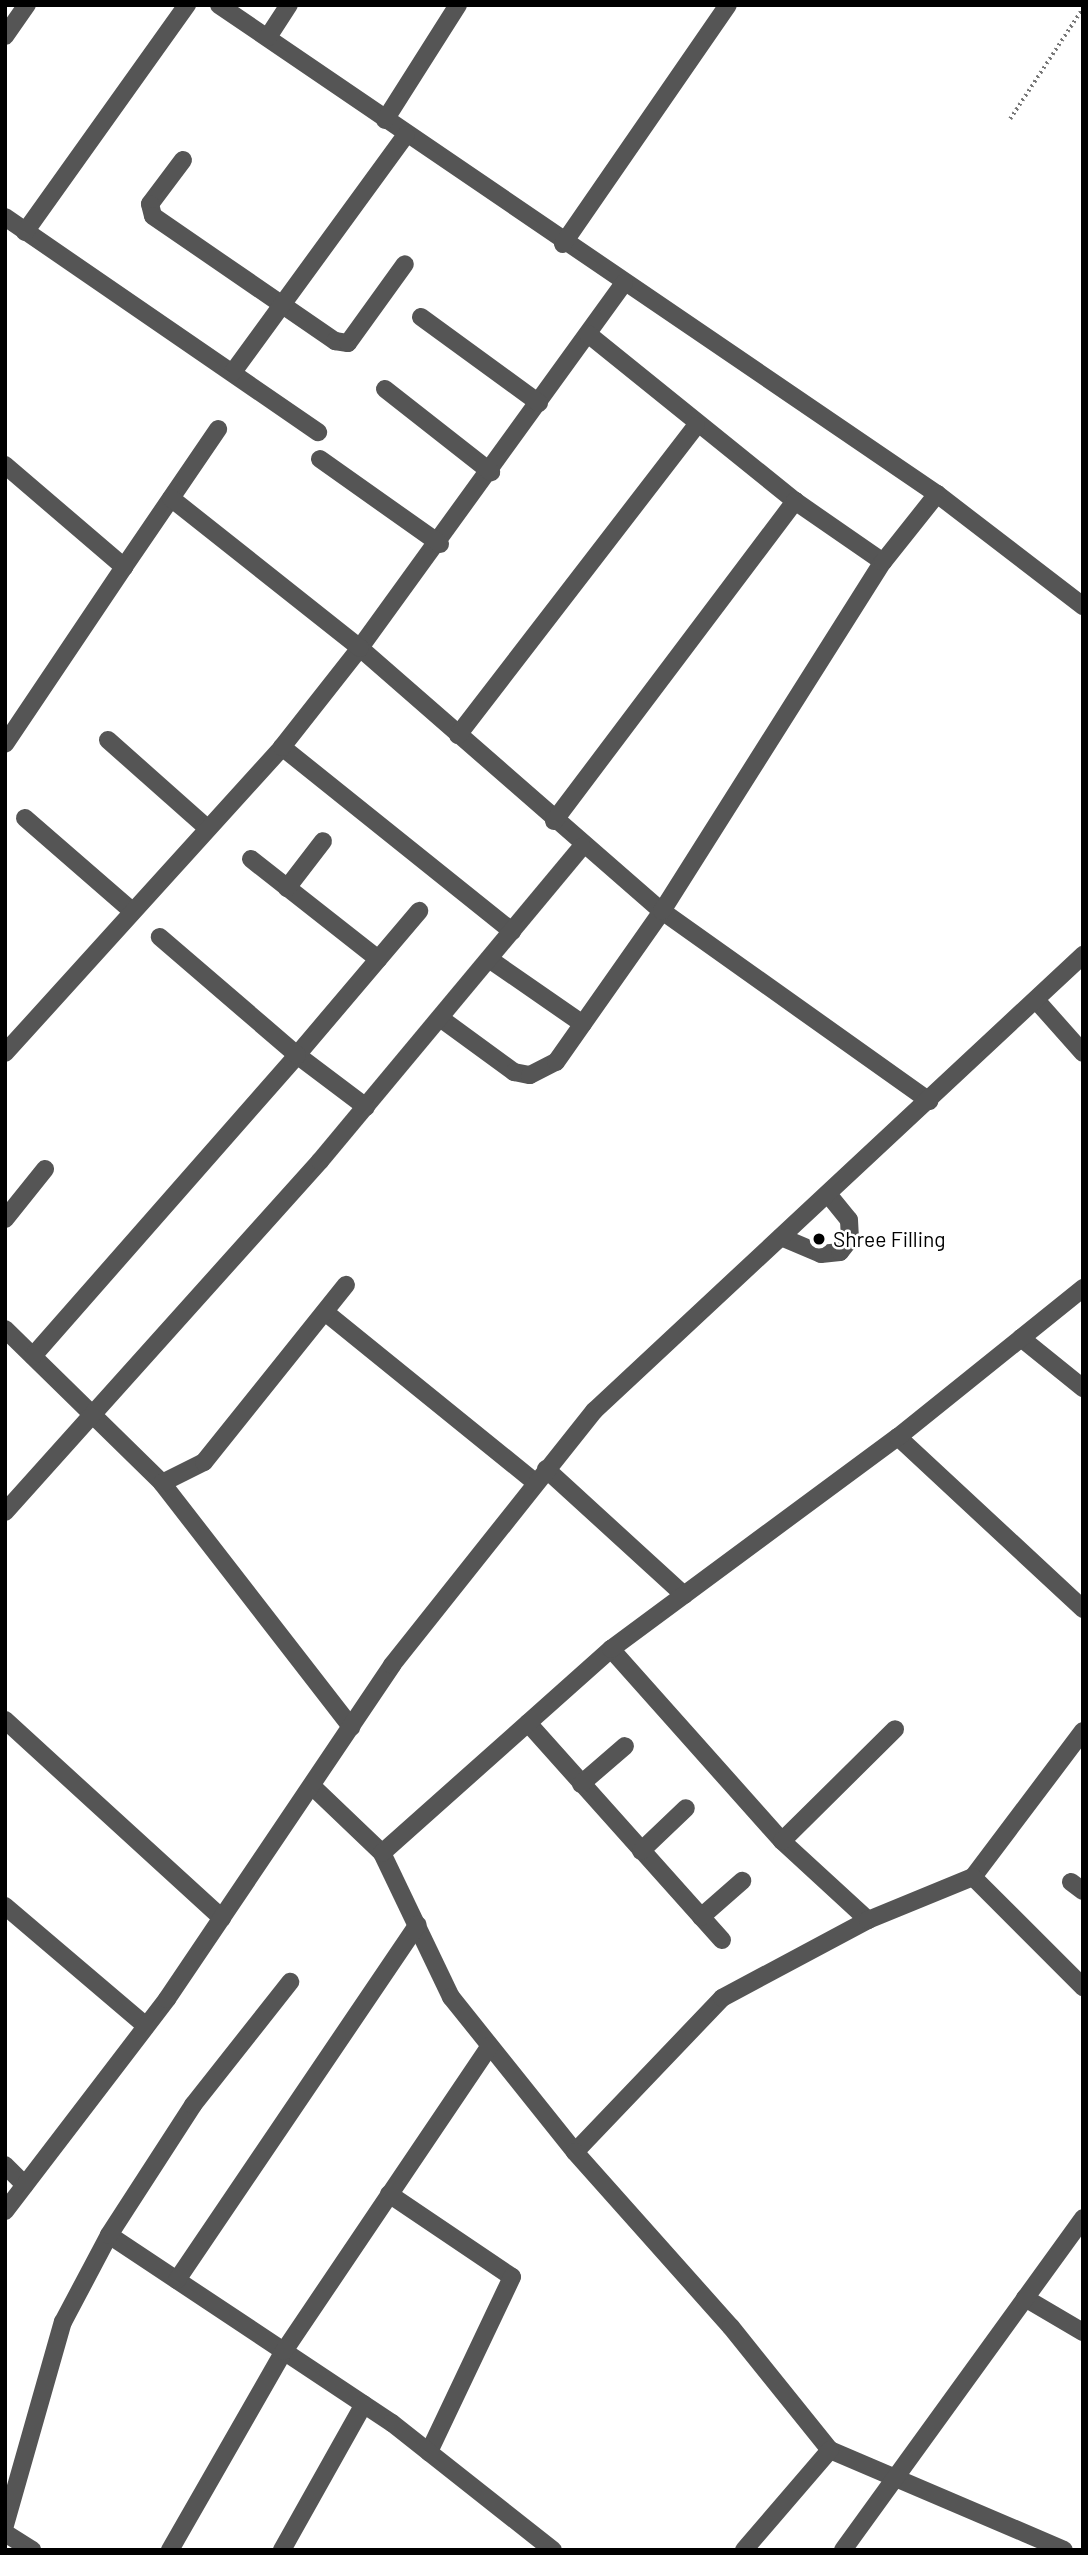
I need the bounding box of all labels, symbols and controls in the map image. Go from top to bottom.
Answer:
place label: Shree Filling [833,1226,946,1252]
marker: Shree Filling [811,1231,827,1247]

